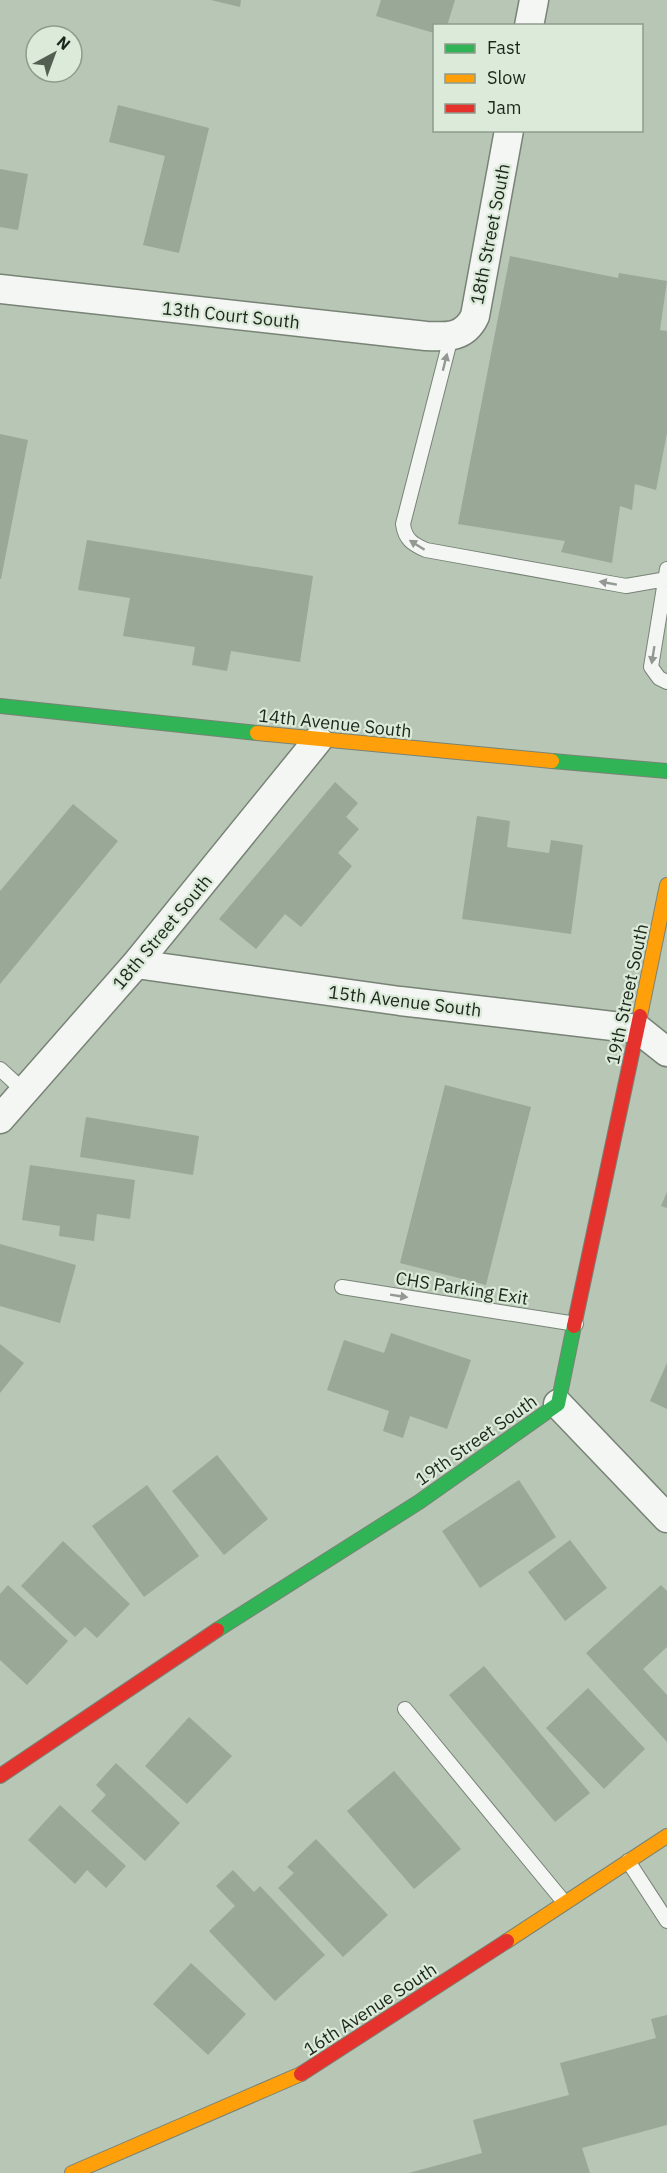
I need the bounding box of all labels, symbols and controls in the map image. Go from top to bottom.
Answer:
north arrow [24,24,84,84]
legend [433,24,643,132]
text: N [53,31,75,54]
text: Fast [487,36,521,59]
text: Slow [487,66,526,89]
text: Jam [487,96,522,119]
street label: 18th Street South [465,161,515,307]
street label: 13th Court South [161,296,301,334]
one-way arrow [440,353,450,371]
one-way arrow [409,540,426,551]
one-way arrow [598,578,617,587]
one-way arrow [648,646,657,665]
street label: 14th Avenue South [257,704,413,742]
street label: 18th Street South [107,870,217,994]
street label: 19th Street South [601,922,653,1066]
street label: 15th Avenue South [327,980,483,1022]
street label: CHS Parking Exit [394,1266,530,1310]
one-way arrow [390,1292,409,1301]
street label: 19th Street South [411,1389,541,1491]
street label: 16th Avenue South [299,1957,441,2061]

